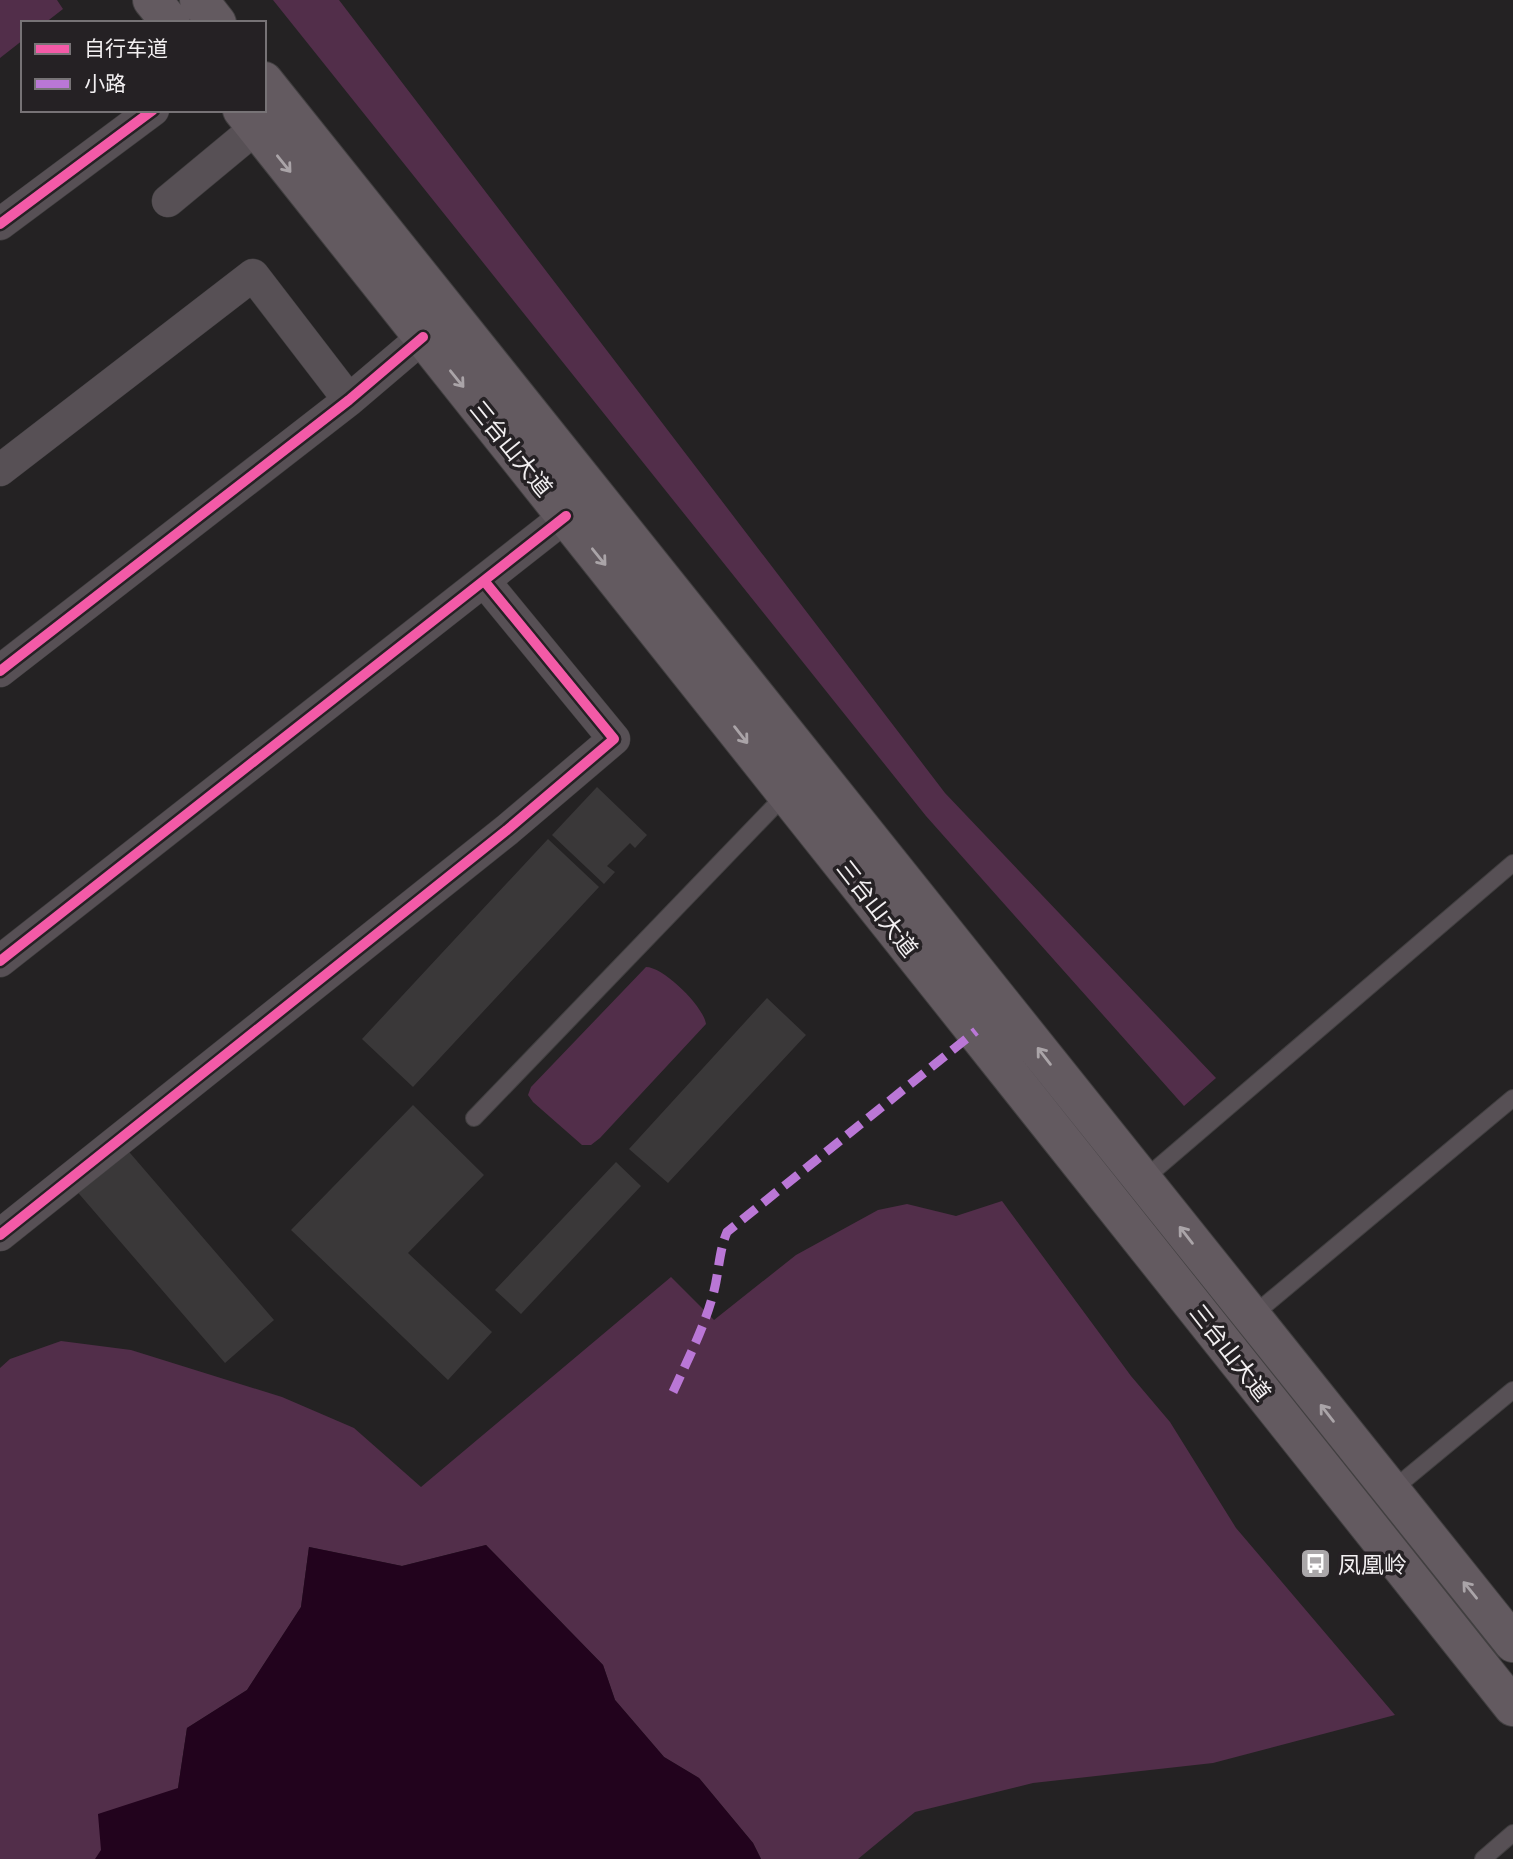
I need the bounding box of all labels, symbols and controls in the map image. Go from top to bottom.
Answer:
legend [21,21,266,112]
text: 自行车道 [84,34,168,62]
text: 小路 [84,69,126,97]
one-way arrow [276,154,292,172]
one-way arrow [449,370,465,388]
street label: 三台山大道 [463,393,561,503]
one-way arrow [591,548,607,566]
one-way arrow [733,725,749,743]
street label: 三台山大道 [830,853,926,963]
one-way arrow [1037,1048,1052,1066]
one-way arrow [1178,1226,1193,1244]
street label: 三台山大道 [1183,1297,1279,1407]
one-way arrow [1320,1404,1335,1422]
bus stop icon: 凤凰岭 [1298,1547,1332,1581]
place label: 凤凰岭 [1338,1548,1407,1580]
one-way arrow [1463,1581,1478,1599]

